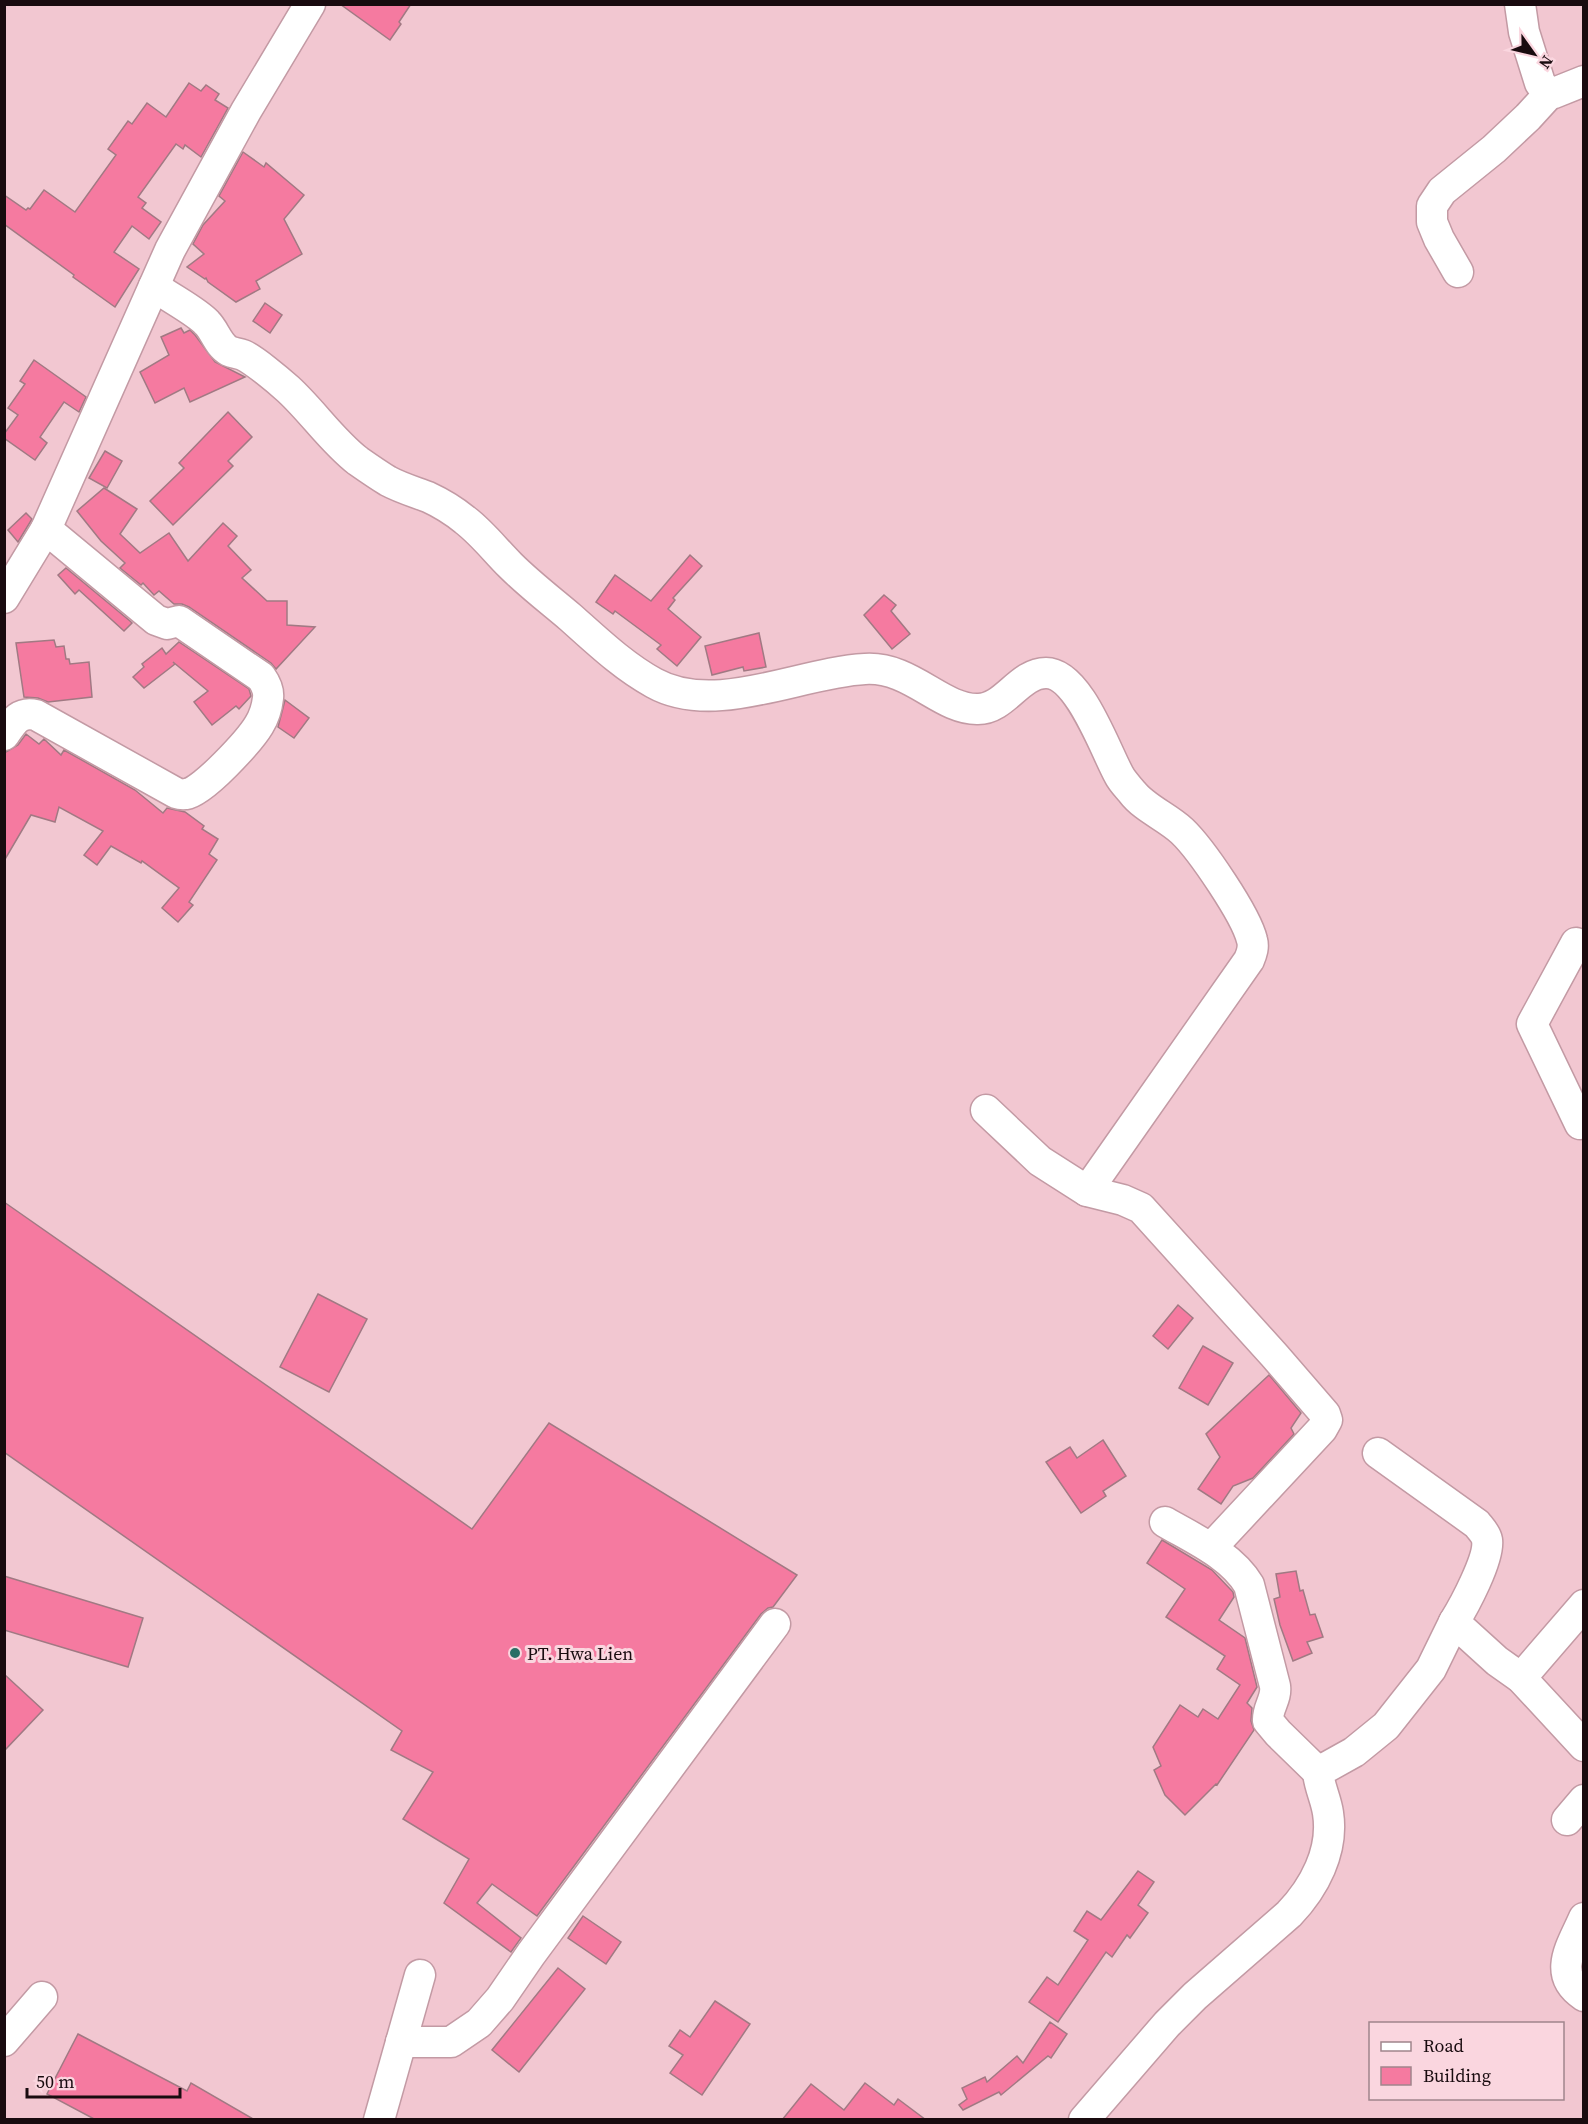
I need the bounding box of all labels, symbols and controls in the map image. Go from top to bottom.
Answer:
north arrow [1504,24,1564,84]
text: N [1534,51,1559,74]
place label: PT. Hwa Lien [527,1641,633,1666]
marker: PT. Hwa Lien [508,1646,522,1660]
legend [1369,2022,1564,2100]
text: Road [1423,2033,1464,2058]
scale bar [27,2061,180,2099]
text: Building [1423,2063,1491,2088]
text: 50 m [36,2069,74,2094]

